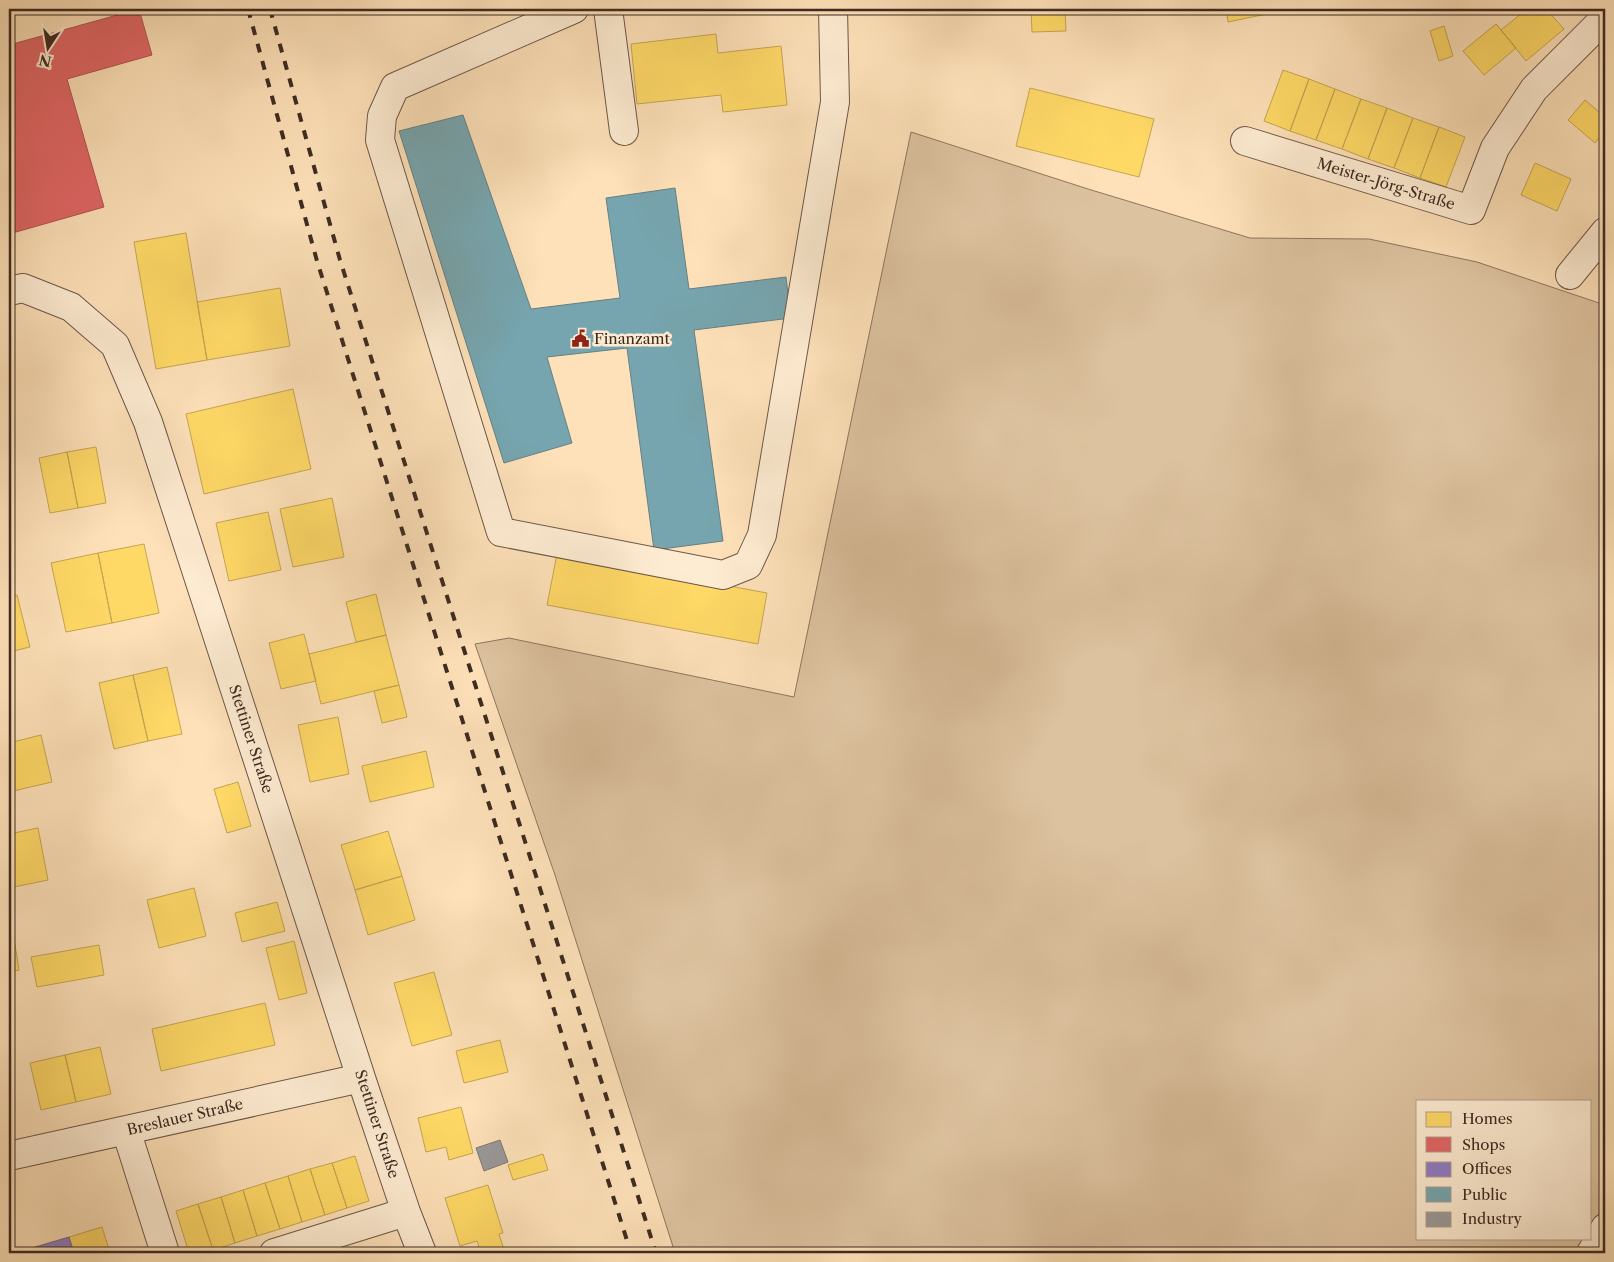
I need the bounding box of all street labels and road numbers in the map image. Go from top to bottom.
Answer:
street label: Meister-Jörg-Straße [1315,154,1457,214]
street label: Stettiner Straße [225,682,278,795]
street label: Stettiner Straße [351,1067,404,1180]
street label: Breslauer Straße [125,1094,245,1139]

